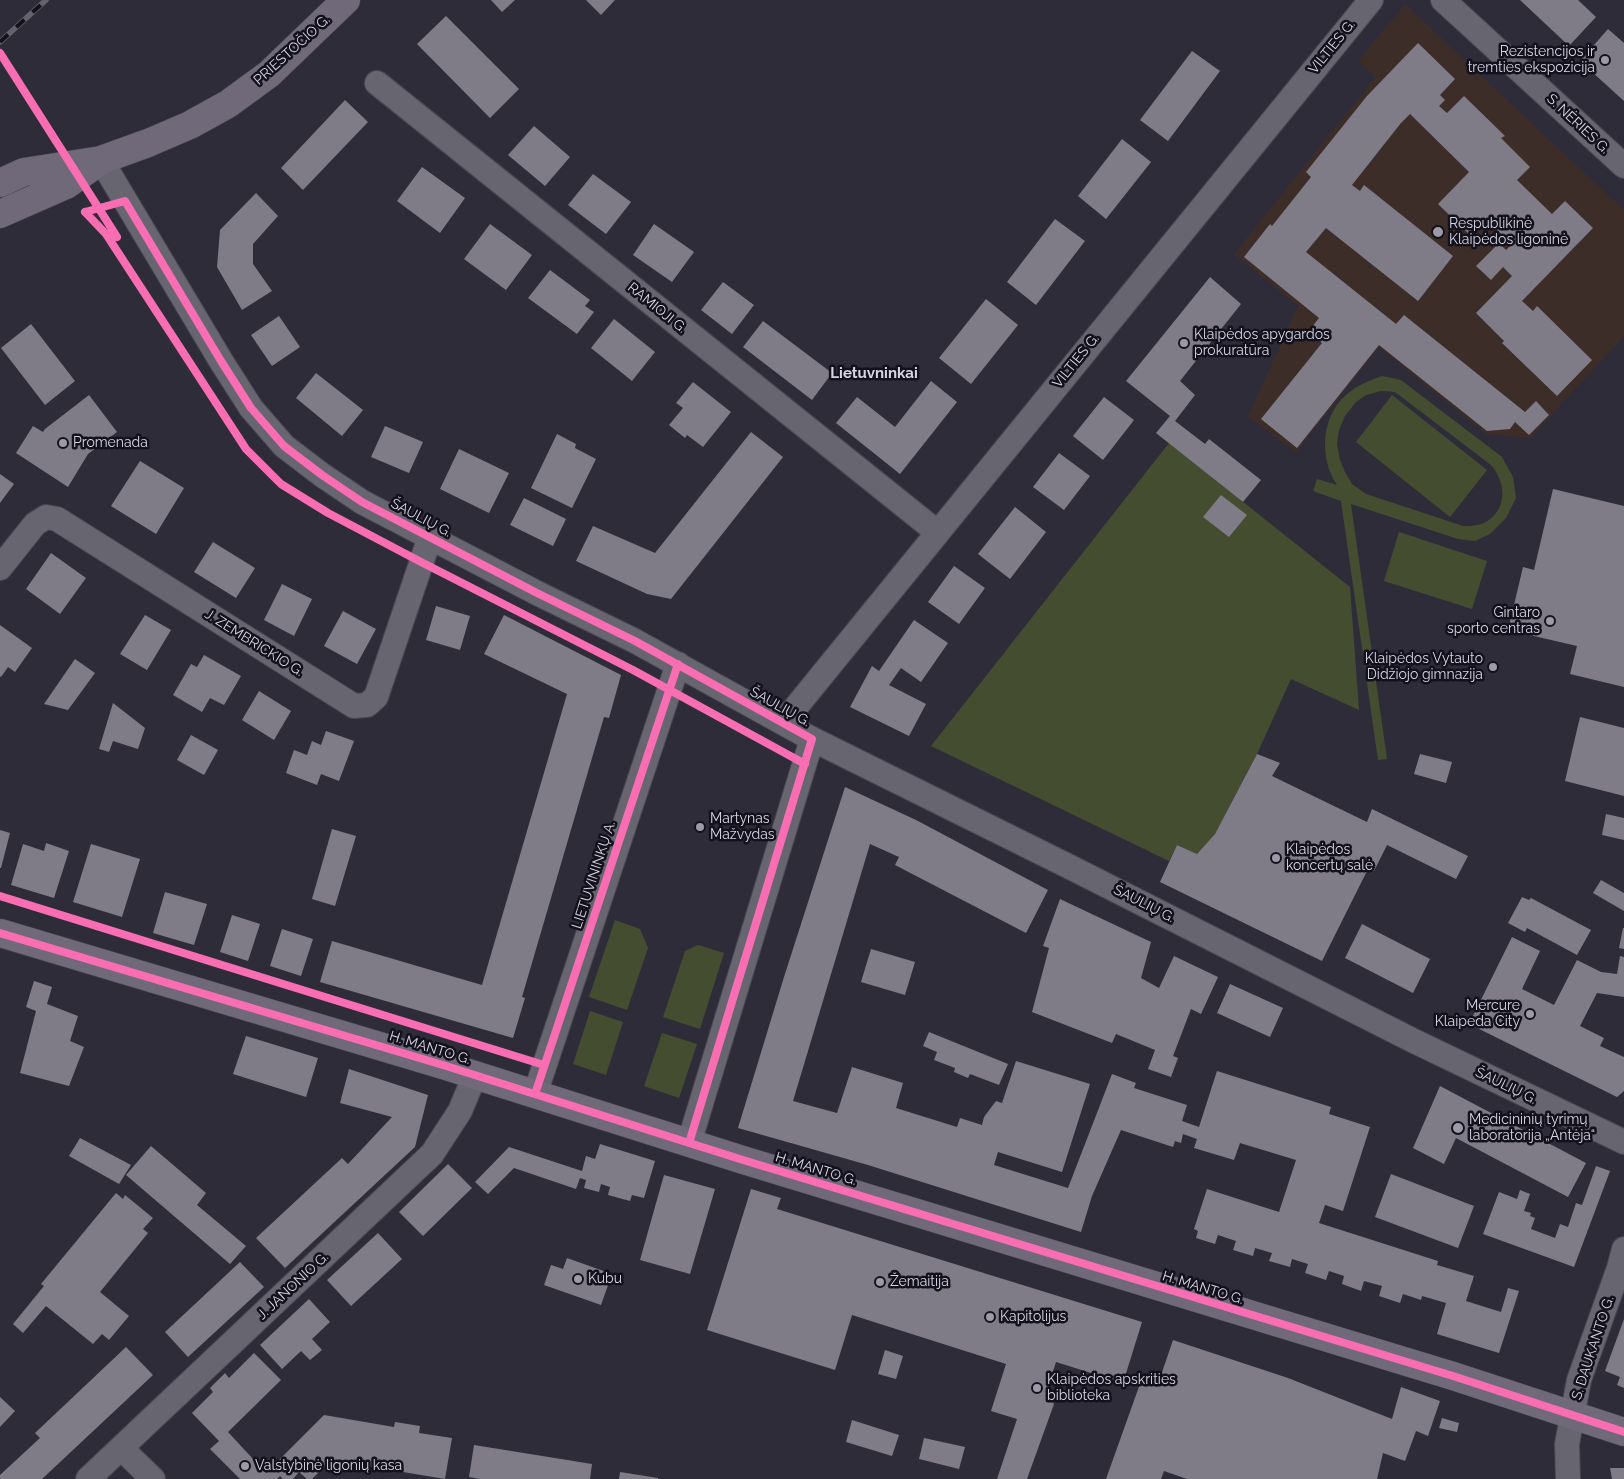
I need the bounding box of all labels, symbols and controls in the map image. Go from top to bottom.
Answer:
street label: PRIESTOČIO G. [250,11,334,89]
street label: VILTIES G. [1305,17,1359,77]
place label: Rezistencijos ir tremties ekspozicija [1468,44,1595,76]
marker: Rezistencijos ir tremties ekspozicija [1599,54,1611,66]
street label: S. NĖRIES G. [1543,91,1613,157]
place label: Respublikinė Klaipėdos ligoninė [1449,216,1568,248]
marker: Respublikinė Klaipėdos ligoninė [1431,225,1445,239]
street label: RAMIOJI G. [624,279,690,337]
place label: Klaipėdos apygardos prokuratūra [1194,327,1330,360]
street label: VILTIES G. [1049,331,1103,391]
marker: Klaipėdos apygardos prokuratūra [1178,337,1190,349]
district label: Lietuvninkai [830,364,918,382]
place label: Promenada [73,435,148,451]
marker: Promenada [57,437,69,449]
street label: ŠAULIŲ G. [388,495,454,541]
place label: Gintaro sporto centras [1447,605,1540,638]
street label: J. ZEMBRICKIO G. [202,606,306,680]
marker: Gintaro sporto centras [1544,615,1556,627]
place label: Klaipėdos Vytauto Didžiojo gimnazija [1365,651,1483,684]
marker: Klaipėdos Vytauto Didžiojo gimnazija [1487,661,1499,673]
street label: ŠAULIŲ G. [747,684,813,730]
place label: Martynas Mažvydas [710,811,775,844]
street label: LIETUVININKŲ A. [569,819,619,931]
marker: Martynas Mažvydas [694,821,706,833]
place label: Klaipėdos koncertų salė [1286,842,1373,874]
marker: Klaipėdos koncertų salė [1270,852,1282,864]
street label: ŠAULIŲ G. [1111,881,1177,927]
place label: Mercure Klaipeda City [1435,998,1520,1030]
marker: Mercure Klaipeda City [1524,1008,1536,1020]
street label: H. MANTO G. [387,1028,473,1068]
street label: ŠAULIŲ G. [1472,1064,1540,1108]
place label: Medicininių tyrimų laboratorija „Antėja“ [1469,1112,1595,1144]
marker: Medicininių tyrimų laboratorija „Antėja“ [1451,1121,1465,1135]
street label: H. MANTO G. [773,1149,859,1189]
street label: J. JANONIO G. [254,1249,332,1323]
street label: H. MANTO G. [1160,1268,1246,1308]
place label: Kubu [588,1271,622,1287]
marker: Kubu [572,1273,584,1285]
place label: Žemaitija [890,1274,949,1290]
marker: Žemaitija [874,1276,886,1288]
street label: S. DAUKANTO G. [1568,1294,1618,1402]
place label: Kapitolijus [1000,1309,1066,1325]
marker: Kapitolijus [984,1311,996,1323]
place label: Klaipėdos apskrities biblioteka [1047,1372,1176,1404]
marker: Klaipėdos apskrities biblioteka [1031,1382,1043,1394]
place label: Valstybinė ligonių kasa [255,1458,402,1474]
marker: Valstybinė ligonių kasa [239,1460,251,1472]

